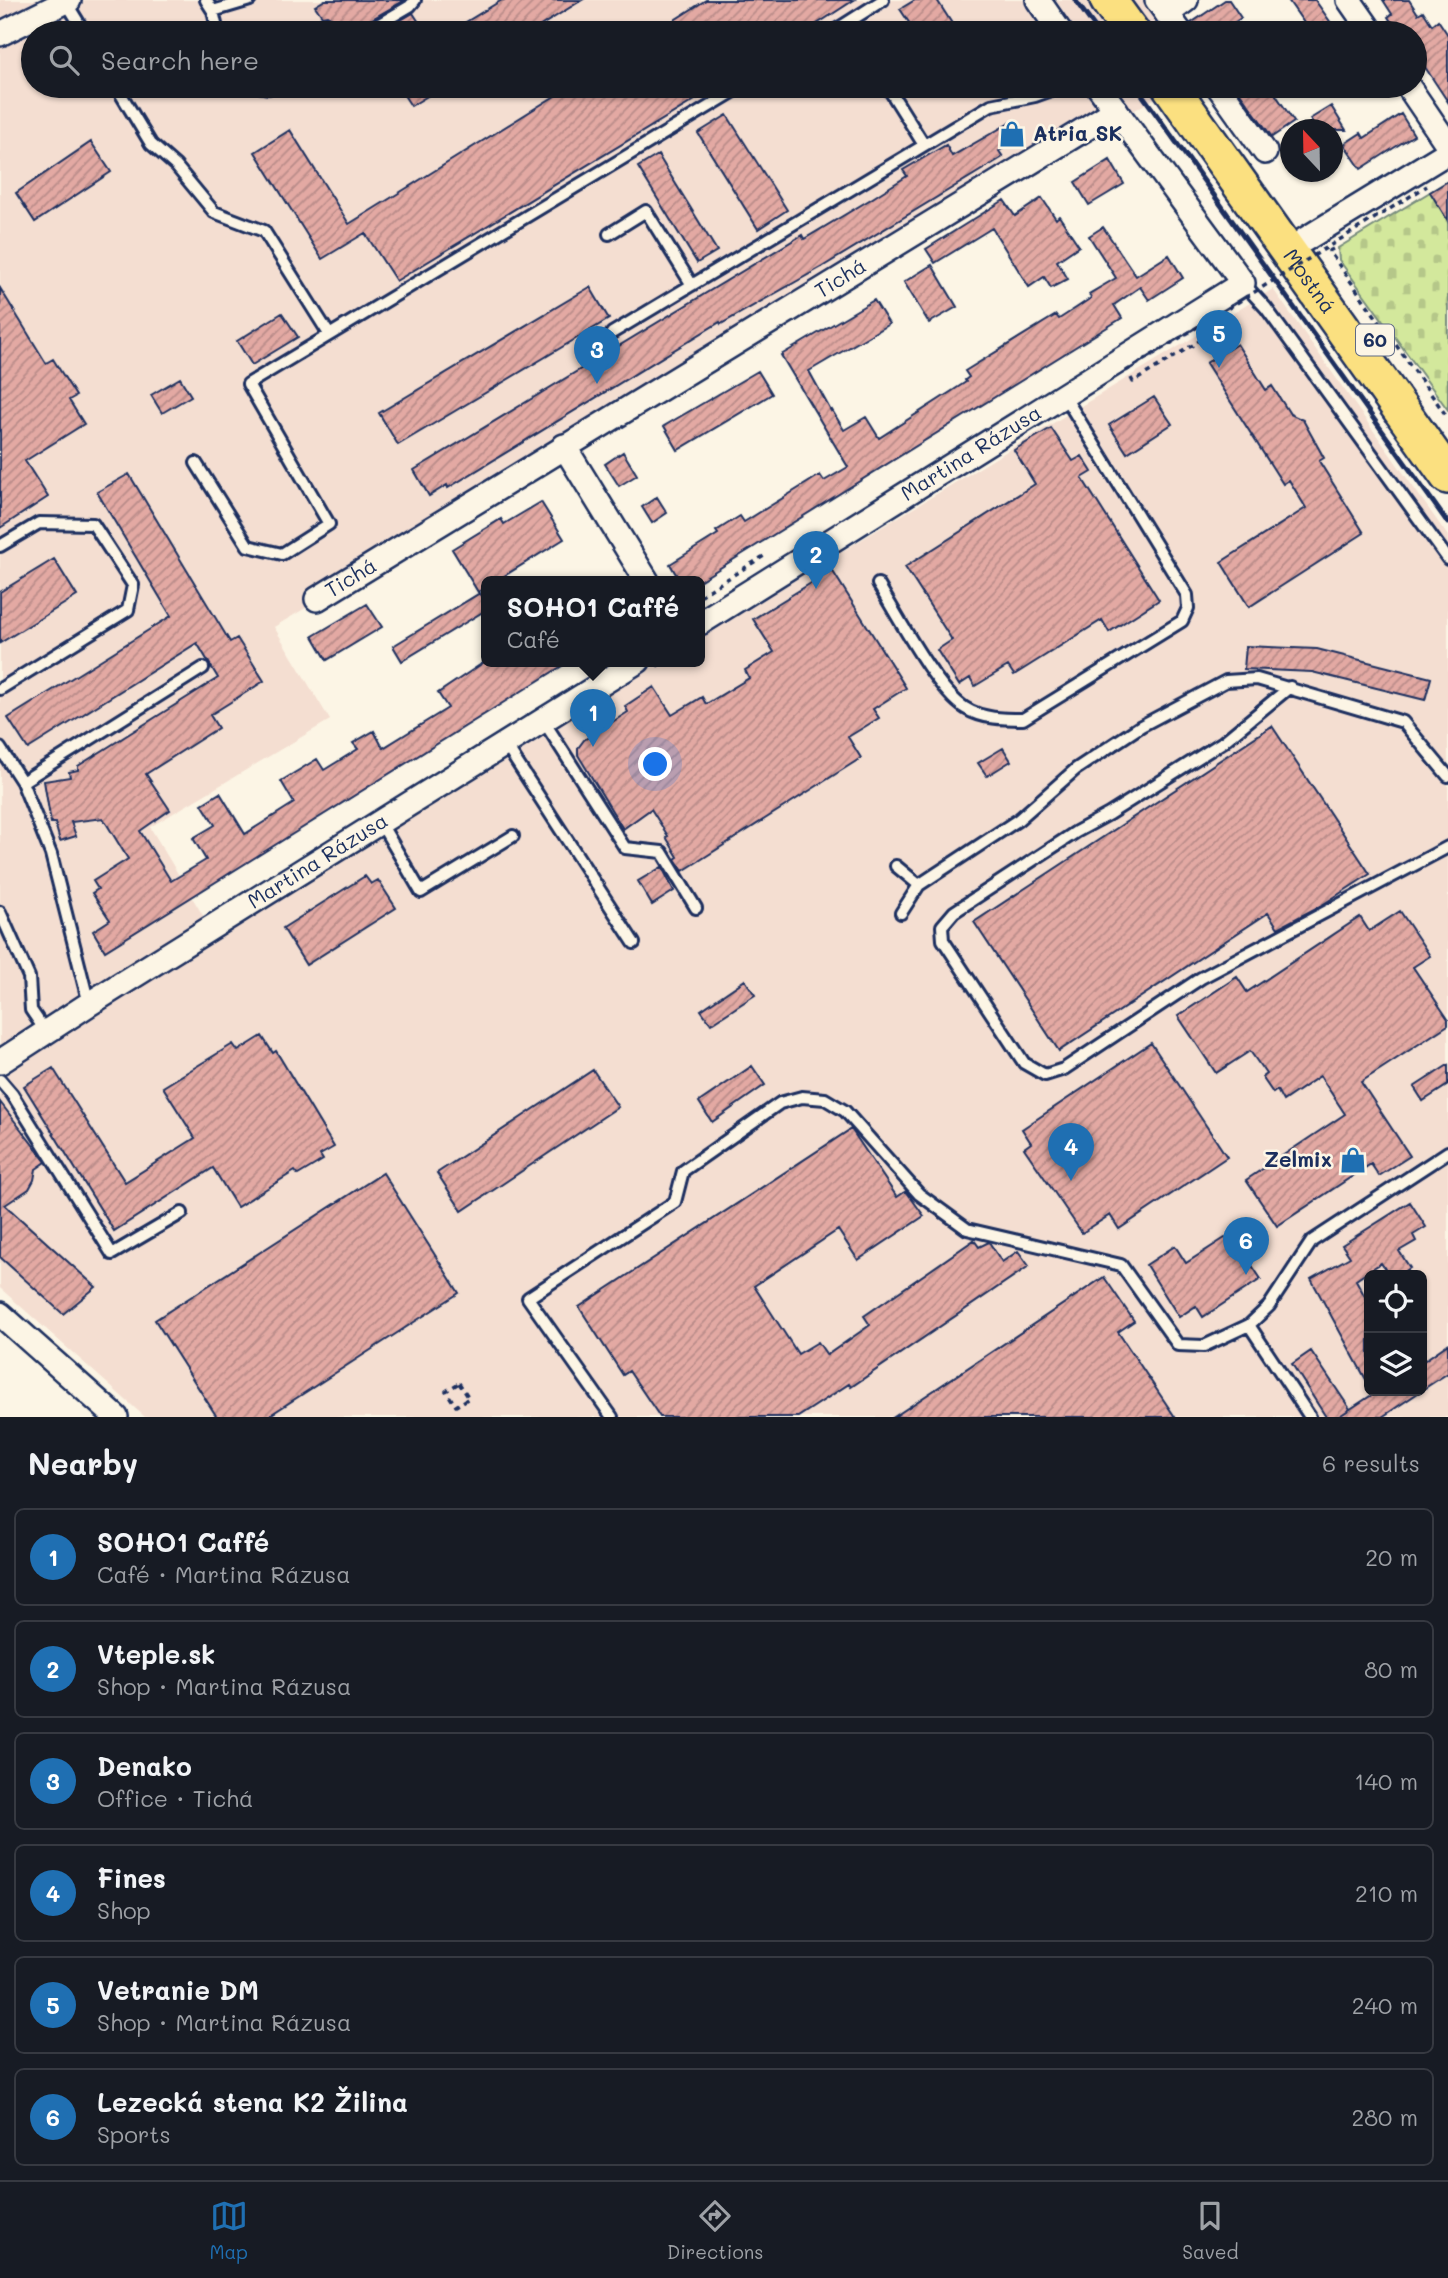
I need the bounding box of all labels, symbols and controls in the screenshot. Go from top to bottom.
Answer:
search box [21,21,1427,98]
icon: search [45,41,83,79]
text: Search here [101,43,259,77]
shop icon: Atria SK [997,119,1027,149]
place label: Atria SK [1033,119,1122,146]
north arrow [1280,119,1343,182]
street label: Mostná [1278,243,1343,318]
street label: Tichá [809,251,871,303]
pin: 5 [1196,310,1242,368]
road number: 60 [1356,324,1394,356]
pin: 3 [574,326,620,384]
street label: Martina Rázusa [895,398,1046,506]
pin: 2 [793,531,839,589]
street label: Tichá [320,551,381,603]
popup [481,576,705,667]
text: SOHO1 Caffé [507,590,679,624]
text: Café [507,624,560,654]
pin: 1 [570,689,616,747]
your location [638,747,672,781]
street label: Martina Rázusa [242,806,392,914]
pin: 4 [1048,1123,1094,1181]
place label: Zelmix [1264,1145,1332,1172]
shop icon: Zelmix [1338,1145,1368,1175]
pin: 6 [1223,1217,1269,1275]
map controls [1364,1270,1427,1396]
button: locate [1364,1270,1427,1333]
button: layers [1364,1333,1427,1396]
text: Nearby [28,1443,138,1483]
text: 6 results [1322,1448,1420,1478]
text: SOHO1 Caffé [97,1525,269,1559]
text: 1 [48,1542,58,1572]
text: 20 m [1365,1542,1418,1572]
text: Café · Martina Rázusa [97,1559,351,1589]
text: Vteple.sk [97,1637,215,1671]
text: 2 [47,1654,59,1684]
text: 80 m [1364,1654,1418,1684]
text: Shop · Martina Rázusa [97,1671,351,1701]
text: Denako [97,1749,192,1783]
text: 3 [46,1766,60,1796]
text: 140 m [1354,1766,1418,1796]
text: Office · Tichá [97,1783,253,1813]
text: Fines [97,1861,166,1895]
text: 4 [46,1878,60,1908]
text: 210 m [1355,1878,1418,1908]
text: Shop [97,1895,151,1925]
text: Vetranie DM [97,1973,259,2007]
text: 5 [46,1990,60,2020]
text: 240 m [1352,1990,1418,2020]
text: Shop · Martina Rázusa [97,2007,351,2037]
text: Lezecká stena K2 Žilina [97,2085,408,2119]
text: 6 [46,2102,60,2132]
text: 280 m [1351,2102,1418,2132]
text: Sports [97,2119,171,2149]
tab: Map [209,2197,248,2264]
tab: Directions [667,2197,763,2264]
tab: Saved [1182,2197,1239,2264]

